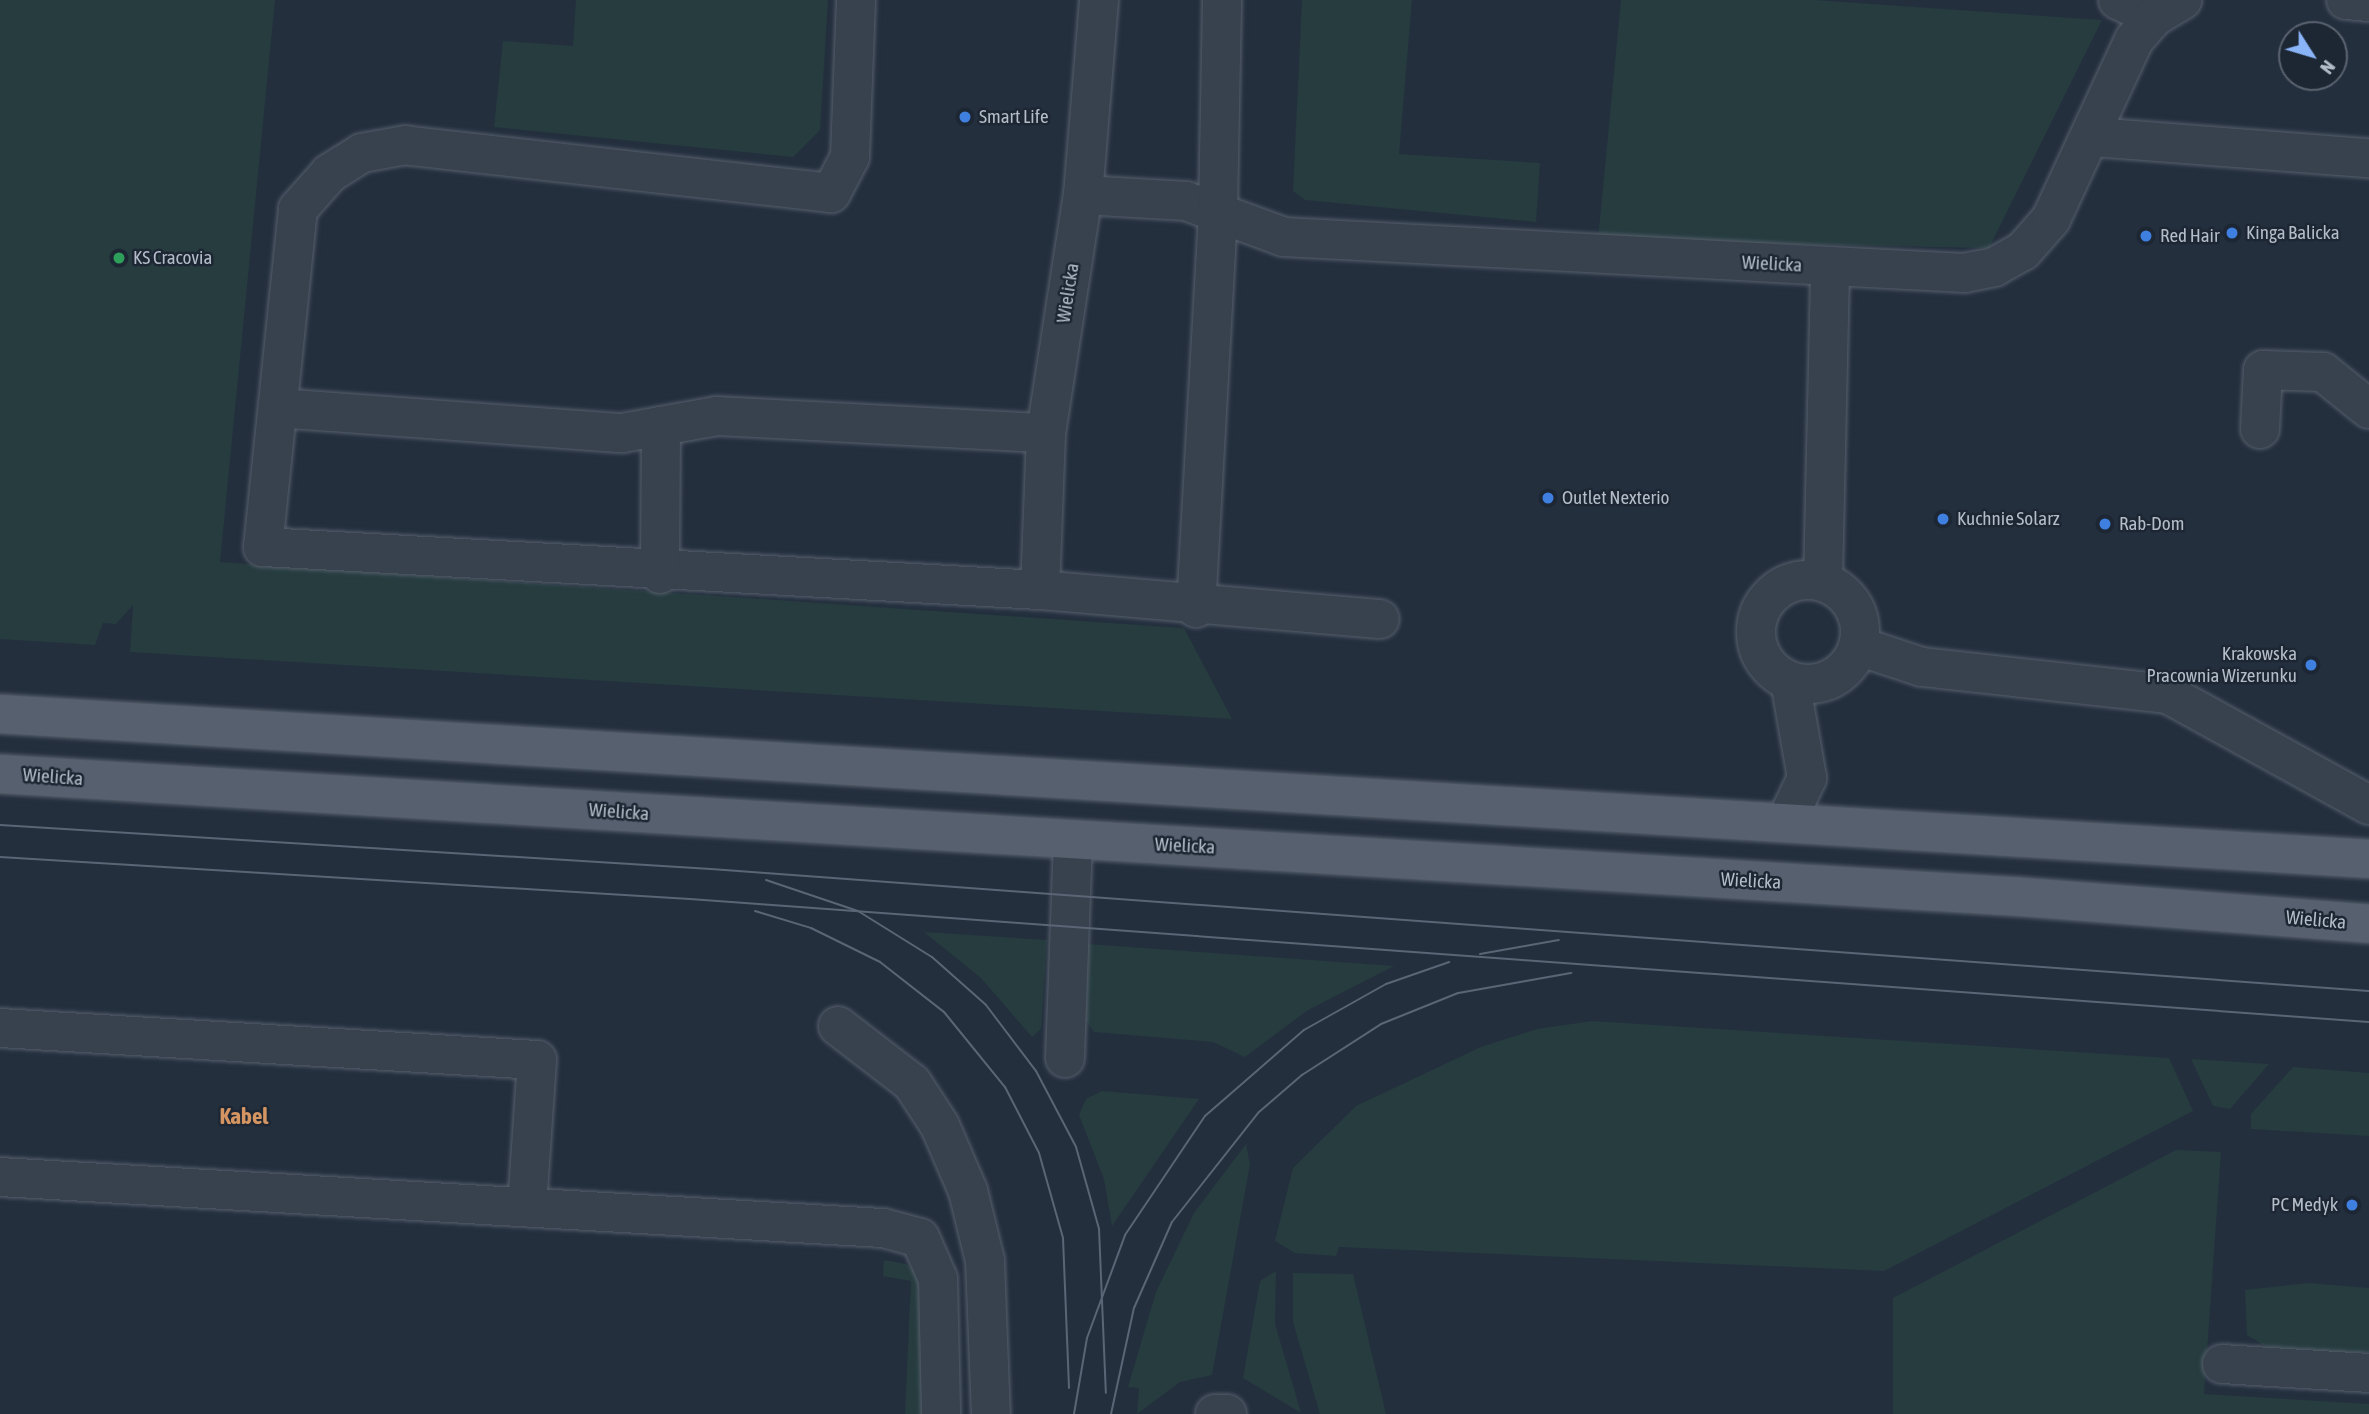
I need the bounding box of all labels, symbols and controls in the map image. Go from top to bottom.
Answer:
north arrow [2278,21,2348,91]
text: N [2316,56,2340,79]
place label: Smart Life [979,106,1049,128]
marker: Smart Life [957,109,973,125]
place label: Kinga Balicka [2246,222,2340,244]
place label: Red Hair [2160,225,2219,247]
marker: Kinga Balicka [2224,225,2240,241]
marker: Red Hair [2138,228,2154,244]
place label: KS Cracovia [133,247,212,269]
marker: KS Cracovia [111,250,127,266]
street label: Wielicka [1741,251,1803,277]
street label: Wielicka [1052,261,1084,325]
place label: Outlet Nexterio [1562,487,1669,509]
marker: Outlet Nexterio [1540,490,1556,506]
place label: Kuchnie Solarz [1957,508,2060,530]
marker: Kuchnie Solarz [1935,511,1951,527]
place label: Rab-Dom [2119,513,2184,535]
marker: Rab-Dom [2097,516,2113,532]
place label: Krakowska Pracownia Wizerunku [2147,643,2297,687]
marker: Krakowska Pracownia Wizerunku [2303,657,2319,673]
street label: Wielicka [22,764,84,790]
street label: Wielicka [588,799,650,825]
street label: Wielicka [1154,833,1216,859]
street label: Wielicka [1720,868,1782,894]
street label: Wielicka [2285,906,2347,934]
district label: Kabel [220,1102,268,1130]
place label: PC Medyk [2271,1194,2338,1216]
marker: PC Medyk [2344,1197,2360,1213]

